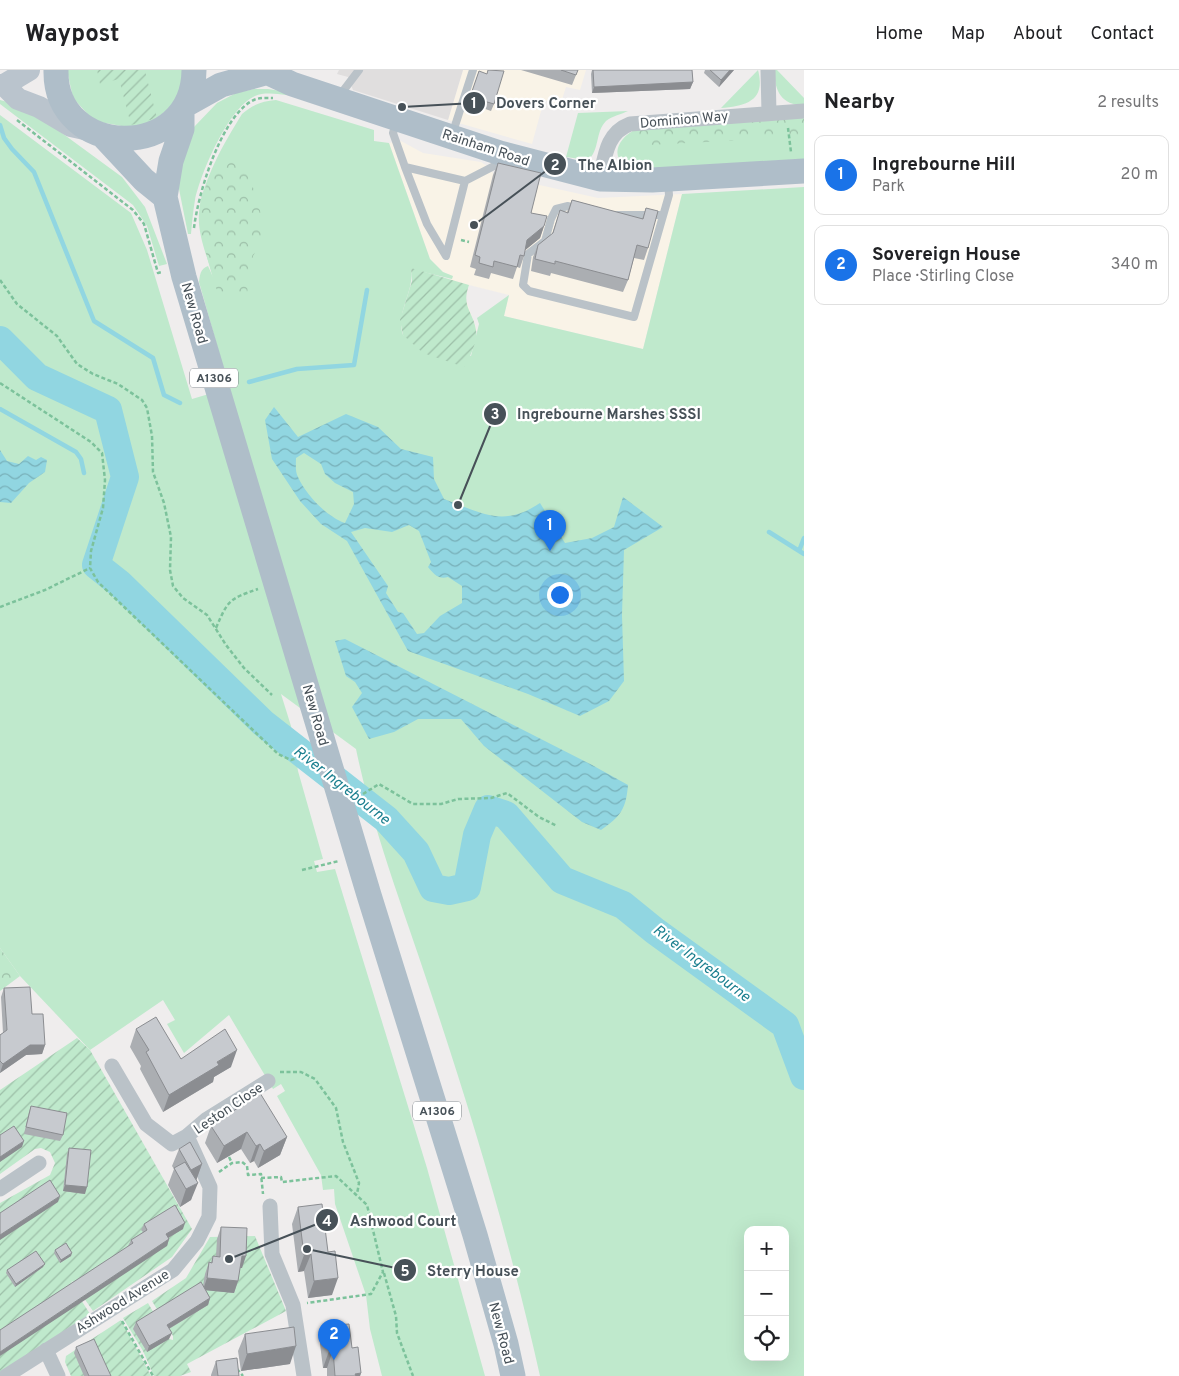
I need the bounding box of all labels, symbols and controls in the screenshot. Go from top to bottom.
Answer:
text: Waypost [25,20,119,50]
text: Home [875,23,923,46]
text: Map [951,23,985,46]
text: About [1013,23,1062,46]
text: Contact [1090,23,1154,46]
callout: Dovers Corner [461,88,606,118]
text: Nearby [824,89,895,116]
text: 2 results [1097,93,1159,113]
text: 1 [471,95,477,114]
text: Dovers Corner [496,95,597,114]
street label: Dominion Way [639,108,729,133]
street label: Rainham Road [440,126,531,171]
callout: The Albion [543,149,663,179]
text: Ingrebourne Hill [872,153,1016,177]
text: 2 [550,157,560,176]
text: The Albion [578,157,652,176]
text: 1 [838,165,844,185]
text: 20 m [1121,165,1158,185]
text: Park [872,177,905,197]
text: Sovereign House [872,243,1021,267]
text: 2 [836,255,846,275]
text: 340 m [1111,255,1158,275]
text: Place · Stirling Close [872,267,1014,287]
street label: New Road [177,281,210,346]
road number: A1306 [190,368,238,388]
callout: Ingrebourne Marshes SSSI [482,399,711,429]
text: 3 [491,406,500,425]
text: Ingrebourne Marshes SSSI [517,406,701,425]
pin: 1 [534,510,566,551]
your location [547,582,573,608]
street label: New Road [298,683,331,748]
water label: River Ingrebourne [289,743,393,830]
water label: River Ingrebourne [649,921,754,1007]
street label: Leston Close [191,1080,267,1139]
road number: A1306 [413,1102,461,1120]
callout: Ashwood Court [315,1205,467,1235]
text: 4 [322,1213,332,1232]
text: Ashwood Court [350,1213,456,1232]
map controls [744,1226,789,1361]
button: + [744,1226,789,1271]
callout: Sterry House [392,1255,529,1285]
text: 5 [400,1263,410,1282]
text: Sterry House [427,1263,519,1282]
street label: Ashwood Avenue [73,1267,173,1338]
button: − [744,1271,789,1316]
street label: New Road [484,1301,517,1366]
button: locate [744,1316,789,1361]
pin: 2 [318,1319,350,1360]

